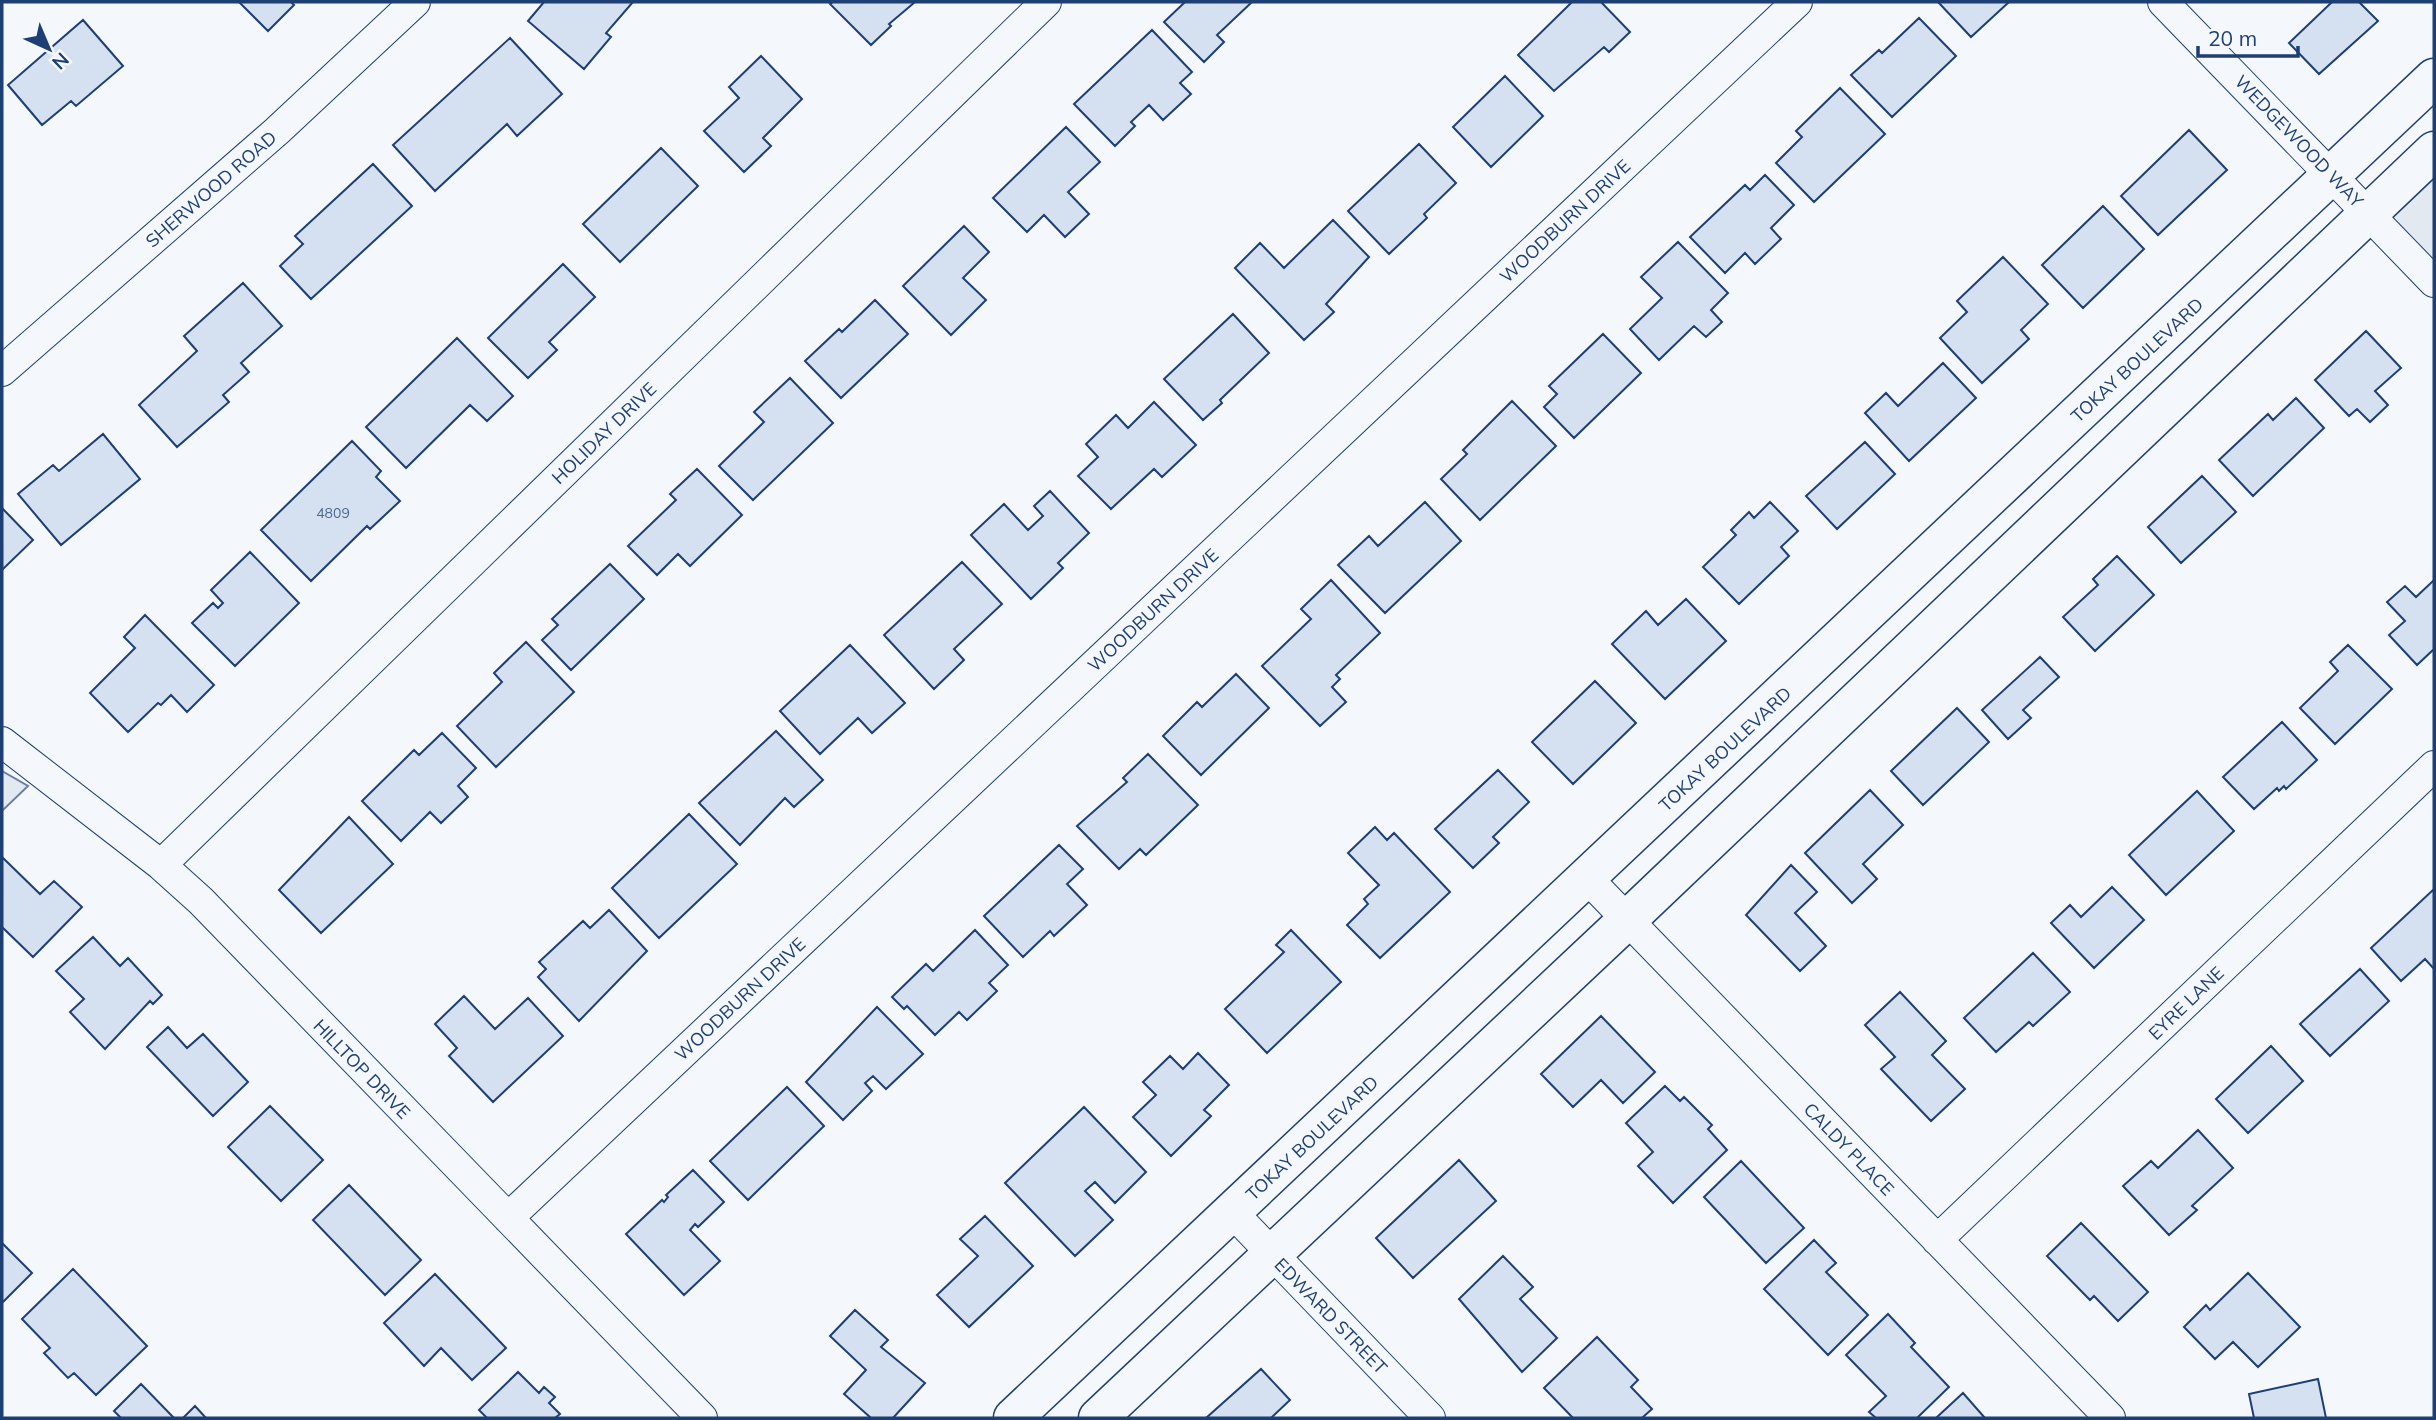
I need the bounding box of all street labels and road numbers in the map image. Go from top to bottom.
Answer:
street label: WEDGEWOOD WAY [2230,70,2369,213]
street label: SHERWOOD ROAD [141,126,281,252]
street label: WOODBURN DRIVE [1495,154,1635,288]
street label: TOKAY BOULEVARD [2066,293,2208,427]
street label: HOLIDAY DRIVE [547,377,661,489]
street label: WOODBURN DRIVE [1083,543,1223,677]
street label: TOKAY BOULEVARD [1654,682,1796,816]
street label: WOODBURN DRIVE [670,932,810,1066]
street label: EYRE LANE [2143,961,2229,1045]
street label: HILLTOP DRIVE [309,1014,415,1124]
street label: TOKAY BOULEVARD [1241,1071,1383,1205]
street label: CALDY PLACE [1799,1098,1899,1200]
street label: EDWARD STREET [1270,1253,1392,1379]

